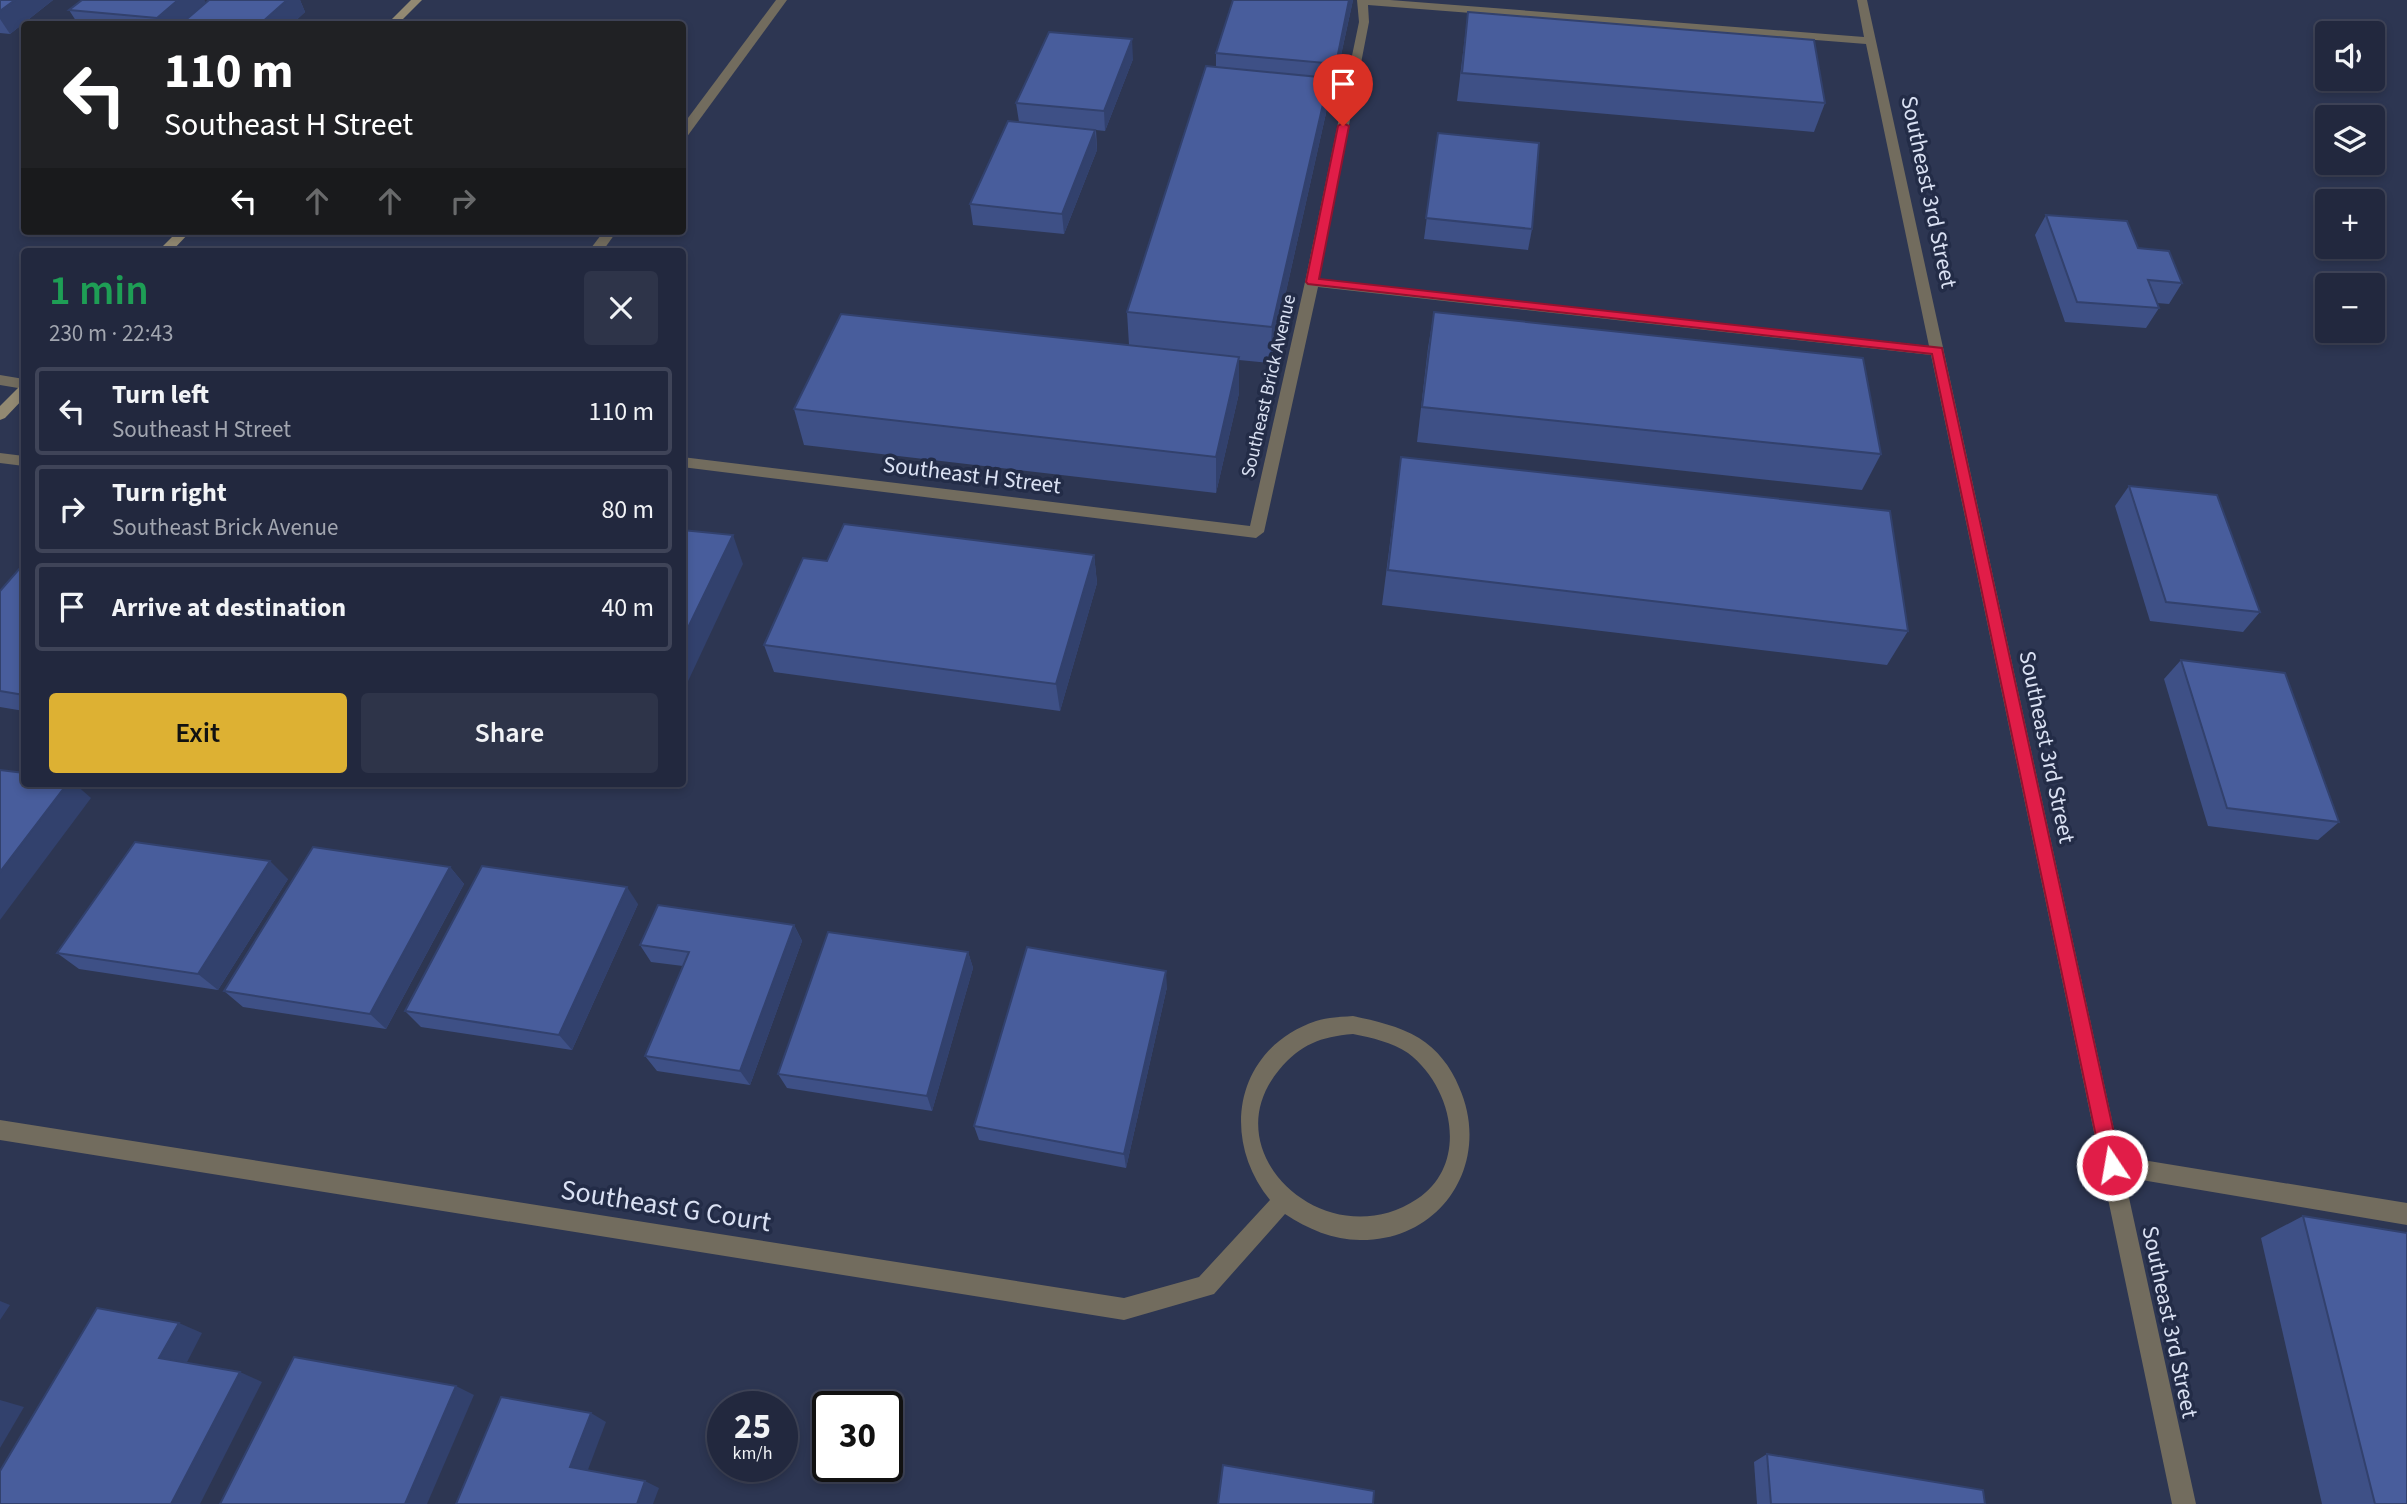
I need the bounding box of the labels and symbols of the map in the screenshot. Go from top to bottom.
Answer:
pin [1313,54,1373,126]
street label: Southeast 3rd Street [1892,93,1966,291]
street label: Southeast Brick Avenue [1235,292,1303,480]
street label: Southeast H Street [881,448,1063,502]
street label: Southeast 3rd Street [2010,648,2084,846]
position arrow [2075,1128,2149,1202]
street label: Southeast G Court [558,1170,775,1242]
street label: Southeast 3rd Street [2133,1223,2207,1421]
speed limit sign: 30 [812,1391,903,1482]

